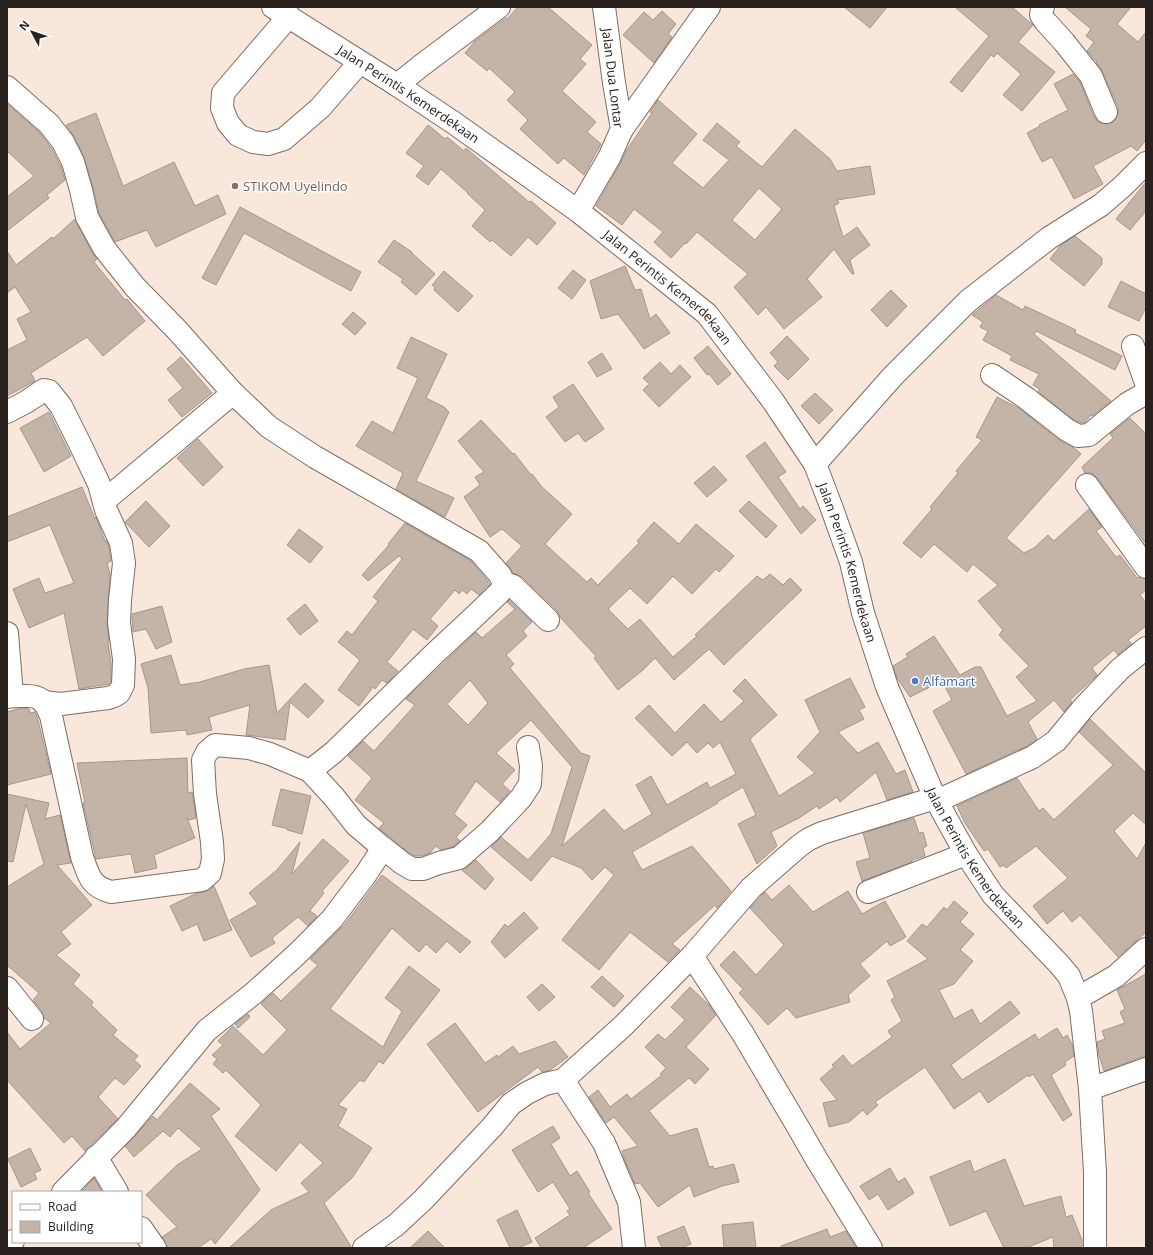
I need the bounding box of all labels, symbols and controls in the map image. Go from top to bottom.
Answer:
north arrow [12,12,52,52]
text: N [15,17,33,34]
street label: Jalan Dua Lontar [598,25,628,130]
street label: Jalan Perintis Kemerdekaan [332,40,483,147]
place label: STIKOM Uyelindo [243,177,348,195]
marker: STIKOM Uyelindo [230,181,240,191]
street label: Jalan Perintis Kemerdekaan [598,224,736,348]
street label: Jalan Perintis Kemerdekaan [813,478,881,645]
place label: Alfamart [923,672,976,690]
marker: Alfamart [910,676,920,686]
street label: Jalan Perintis Kemerdekaan [922,783,1029,932]
legend [12,1191,142,1243]
text: Road [48,1198,77,1215]
text: Building [48,1218,94,1235]

